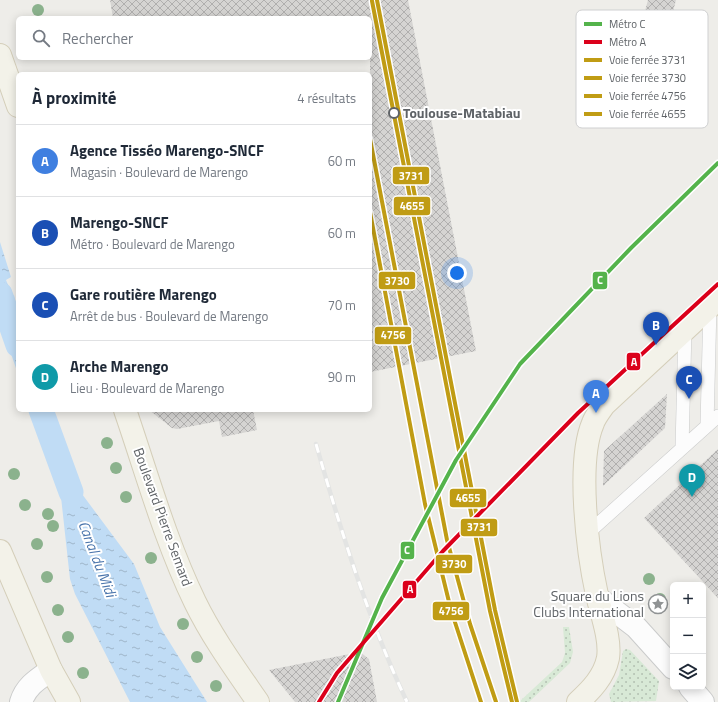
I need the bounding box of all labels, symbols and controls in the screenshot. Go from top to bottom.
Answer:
legend [576,10,708,128]
search box [16,16,372,60]
text: Métro C [609,16,645,32]
icon: search [30,27,52,49]
text: Rechercher [62,27,133,50]
text: Métro A [609,34,646,50]
text: Voie ferrée 3731 [609,52,686,68]
text: Voie ferrée 3730 [609,70,686,86]
text: À proximité [32,85,116,111]
text: 4 résultats [297,88,356,108]
text: Voie ferrée 4756 [609,88,686,104]
place label: Toulouse-Matabiau [403,102,521,123]
text: Voie ferrée 4655 [609,106,686,122]
marker: Toulouse-Matabiau [388,107,400,119]
text: Agence Tisséo Marengo-SNCF [70,139,264,162]
text: A [41,151,49,171]
text: 60 m [328,151,356,171]
text: Magasin · Boulevard de Marengo [70,162,248,182]
line badge: 3731 [392,166,430,185]
text: 3731 [399,168,423,184]
line badge: 4655 [393,196,431,216]
text: 4655 [400,198,424,214]
text: Marengo-SNCF [70,211,169,234]
text: B [41,223,49,243]
text: 60 m [328,223,356,243]
text: Métro · Boulevard de Marengo [70,234,235,254]
your location [447,263,467,283]
line badge: 3730 [378,271,416,290]
line badge: C [592,271,608,290]
text: C [597,272,603,288]
text: 3730 [385,273,409,289]
text: Gare routière Marengo [70,283,217,306]
text: C [41,295,49,315]
text: 70 m [328,295,356,315]
text: Arrêt de bus · Boulevard de Marengo [70,306,268,326]
pin: B [643,312,669,345]
line badge: 4756 [374,326,412,345]
text: 4756 [381,327,405,343]
line badge: A [626,352,641,371]
text: A [631,354,638,370]
text: Arche Marengo [70,355,169,378]
pin: C [676,366,702,399]
text: D [41,367,49,387]
text: 90 m [328,367,356,387]
text: Lieu · Boulevard de Marengo [70,378,224,398]
pin: A [583,380,609,413]
street label: Boulevard Pierre Semard [129,445,198,589]
pin: D [679,464,705,497]
line badge: 4655 [449,488,487,508]
text: 4655 [456,490,480,506]
water label: Canal du Midi [72,517,123,602]
line badge: 3731 [460,518,498,537]
text: 3731 [467,519,491,535]
line badge: C [400,541,415,560]
text: C [404,542,410,558]
line badge: 3730 [435,554,473,574]
text: 3730 [442,556,466,572]
line badge: A [402,580,417,599]
text: A [407,581,414,597]
map controls [670,582,706,690]
button: + [670,582,706,618]
place label: Square du Lions Clubs International [533,585,644,622]
place icon: Square du Lions Clubs International [647,593,669,615]
line badge: 4756 [432,601,470,621]
text: 4756 [439,603,463,619]
button: − [670,618,706,654]
button: layers [670,654,706,690]

